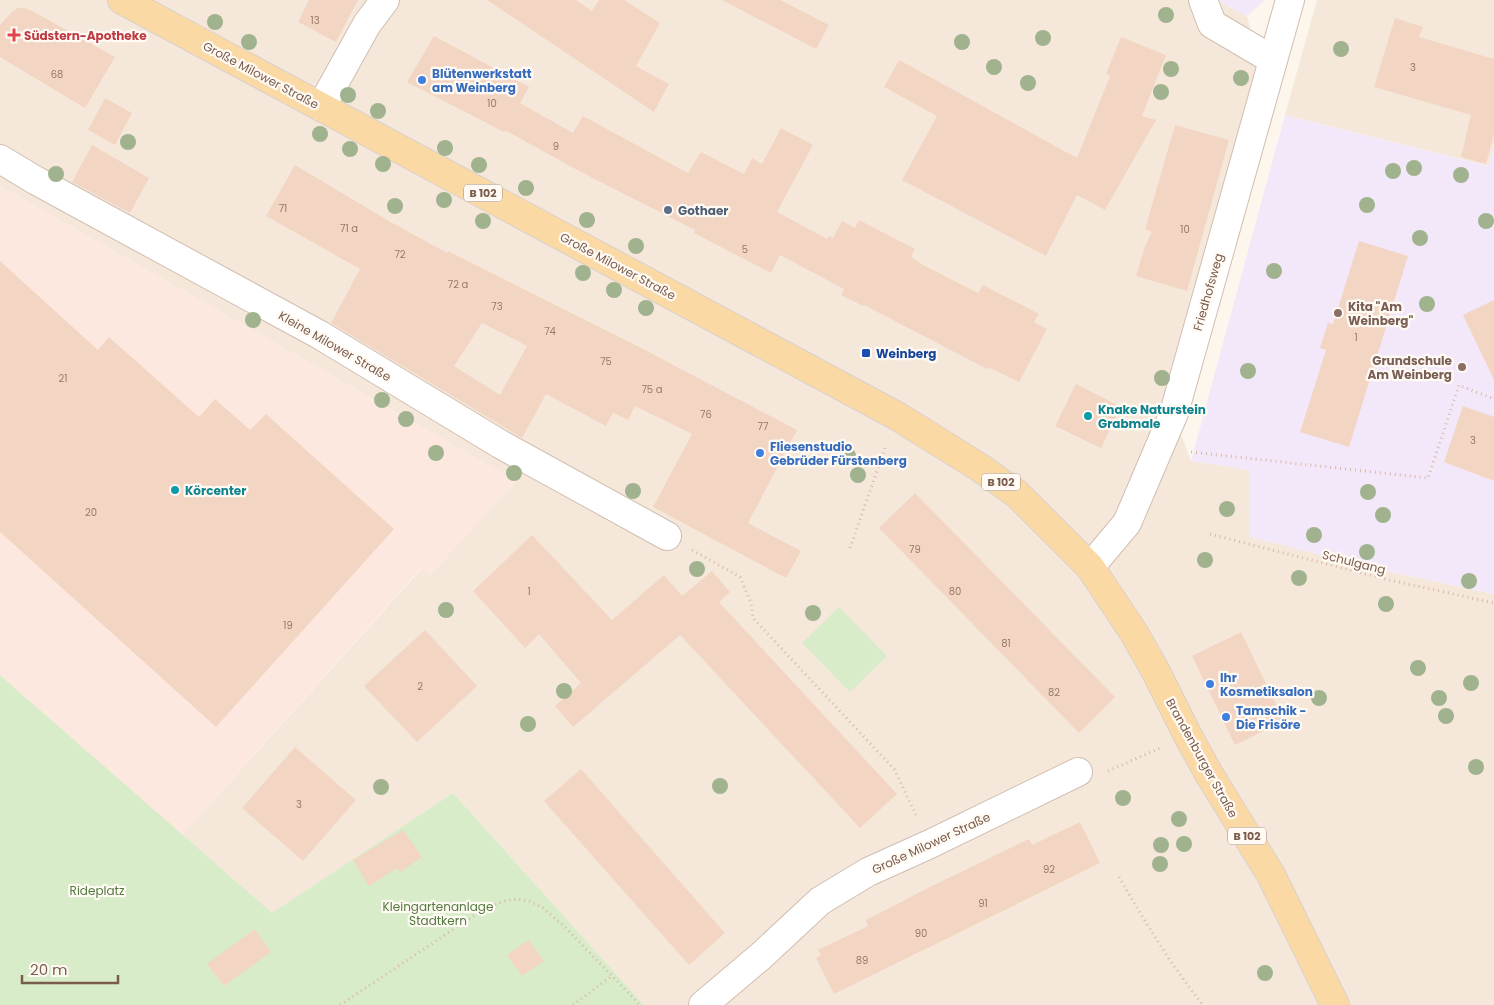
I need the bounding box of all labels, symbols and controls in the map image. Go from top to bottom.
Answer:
house number: 13 [310,13,320,28]
place label: Südstern-Apotheke [24,27,147,44]
marker: Südstern-Apotheke [8,29,20,41]
street label: Große Milower Straße [200,37,322,113]
house number: 3 [1410,60,1416,75]
place label: Blütenwerkstatt am Weinberg [432,65,532,96]
house number: 68 [51,67,63,82]
marker: Blütenwerkstatt am Weinberg [416,74,428,86]
house number: 10 [487,96,497,111]
house number: 9 [553,139,559,154]
road number: B 102 [464,184,502,202]
house number: 71 [279,201,287,216]
place label: Gothaer [678,202,728,219]
marker: Gothaer [662,204,674,216]
house number: 71 a [340,221,358,236]
house number: 10 [1180,222,1190,237]
street label: Große Milower Straße [557,228,679,304]
house number: 5 [742,242,748,257]
house number: 72 [394,247,406,262]
street label: Friedhofsweg [1189,251,1227,333]
house number: 72 a [448,277,468,292]
place label: Kita "Am Weinberg" [1348,298,1413,329]
house number: 73 [491,299,503,314]
street label: Kleine Milower Straße [276,307,394,385]
marker: Kita "Am Weinberg" [1332,307,1344,319]
house number: 74 [544,324,556,339]
house number: 1 [1354,330,1358,345]
place label: Weinberg [876,345,936,362]
marker: Weinberg [860,347,872,359]
place label: Grundschule Am Weinberg [1367,352,1453,383]
house number: 75 [600,354,612,369]
marker: Grundschule Am Weinberg [1456,361,1468,373]
house number: 21 [59,371,67,386]
house number: 75 a [641,382,663,397]
place label: Knake Naturstein Grabmale [1098,401,1206,432]
house number: 76 [700,407,712,422]
marker: Knake Naturstein Grabmale [1082,410,1094,422]
house number: 77 [758,419,769,434]
house number: 3 [1470,433,1476,448]
place label: Fliesenstudio Gebrüder Fürstenberg [770,438,907,469]
marker: Fliesenstudio Gebrüder Fürstenberg [754,447,766,459]
road number: B 102 [982,474,1020,491]
place label: Körcenter [185,482,246,499]
marker: Körcenter [169,484,181,496]
house number: 20 [85,505,97,520]
house number: 79 [909,542,921,557]
street label: Schulgang [1321,546,1387,578]
house number: 1 [527,584,531,599]
house number: 80 [949,584,961,599]
house number: 19 [283,618,293,633]
house number: 81 [1001,636,1011,651]
place label: Ihr Kosmetiksalon [1220,669,1313,700]
marker: Ihr Kosmetiksalon [1204,678,1216,690]
house number: 2 [417,679,423,694]
house number: 82 [1048,685,1060,700]
street label: Brandenburger Straße [1162,695,1242,821]
place label: Tamschik - Die Frisöre [1236,702,1306,733]
marker: Tamschik - Die Frisöre [1220,711,1232,723]
house number: 3 [296,797,302,812]
street label: Große Milower Straße [869,808,993,878]
road number: B 102 [1228,828,1266,844]
house number: 92 [1043,862,1055,877]
park label: Rideplatz [70,882,124,899]
house number: 91 [978,896,988,911]
park label: Kleingartenanlage Stadtkern [383,898,493,929]
house number: 90 [915,926,927,941]
scale bar [22,952,119,984]
house number: 89 [856,953,868,968]
text: 20 m [30,959,68,980]

